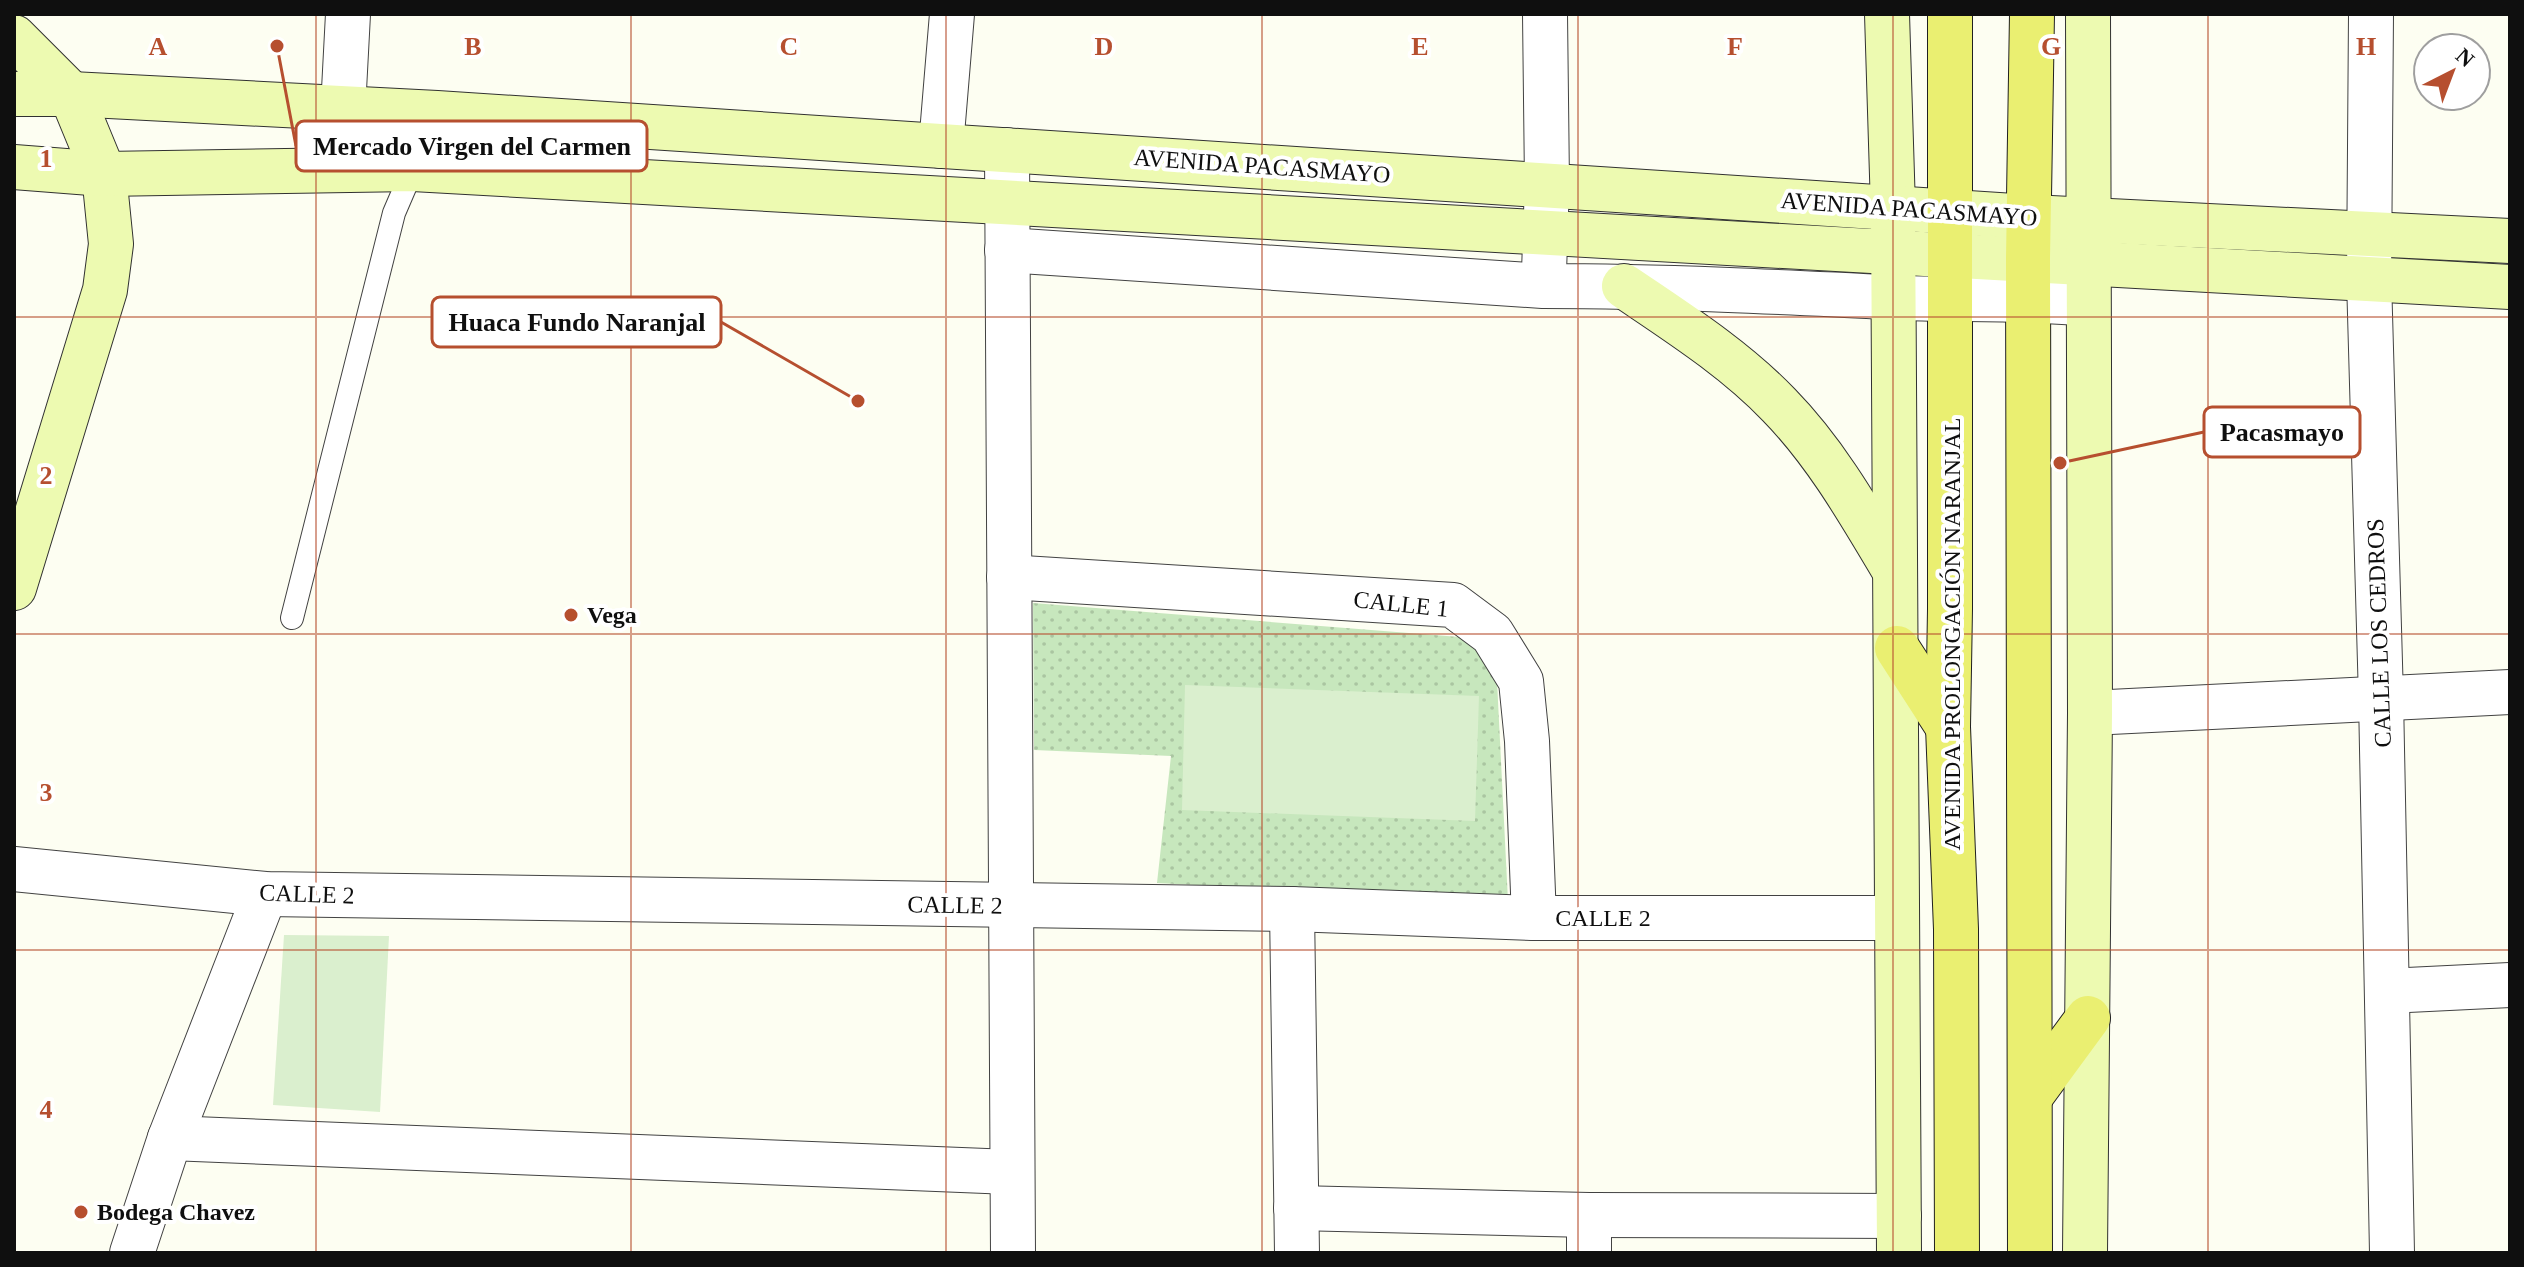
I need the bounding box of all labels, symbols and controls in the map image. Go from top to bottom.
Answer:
text: A [149,32,168,61]
text: B [464,32,482,61]
text: C [780,32,798,61]
text: D [1095,32,1113,61]
text: E [1411,32,1429,61]
text: F [1727,32,1743,61]
text: G [2041,32,2061,61]
text: H [2356,32,2376,61]
north arrow [2412,32,2492,112]
text: N [2451,43,2479,72]
callout: Mercado Virgen del Carmen [296,121,647,171]
text: Mercado Virgen del Carmen [313,132,632,161]
text: 1 [40,144,53,173]
street label: AVENIDA PACASMAYO [1133,144,1391,188]
street label: AVENIDA PACASMAYO [1780,187,2038,231]
callout: Huaca Fundo Naranjal [432,297,721,347]
text: Huaca Fundo Naranjal [448,308,706,337]
callout: Pacasmayo [2204,407,2360,457]
street label: AVENIDA PROLONGACIÓN NARANJAL [1939,418,1965,850]
text: Pacasmayo [2220,418,2344,447]
text: 2 [40,461,53,490]
street label: CALLE LOS CEDROS [2362,518,2396,748]
street label: CALLE 1 [1352,586,1450,622]
place label: Vega [587,602,637,628]
marker: Vega [562,606,580,624]
text: 3 [40,778,53,807]
street label: CALLE 2 [259,879,355,909]
street label: CALLE 2 [907,891,1003,919]
street label: CALLE 2 [1555,905,1651,931]
text: 4 [40,1095,53,1124]
place label: Bodega Chavez [97,1199,255,1225]
marker: Bodega Chavez [72,1203,90,1221]

